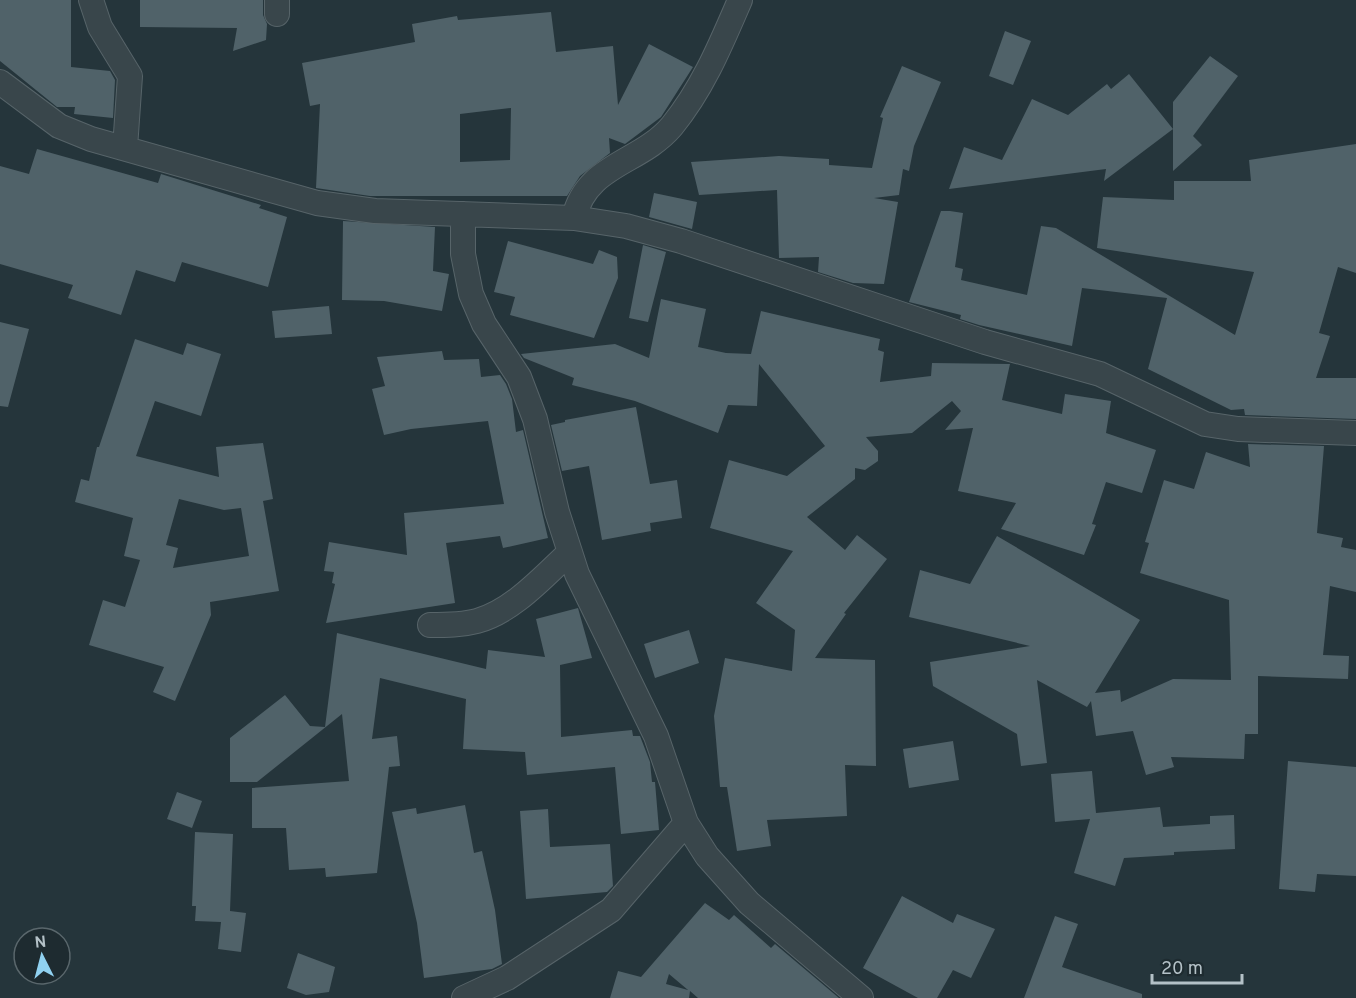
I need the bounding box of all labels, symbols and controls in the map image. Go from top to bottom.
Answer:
north arrow [12,926,72,986]
text: N [34,933,47,954]
scale bar [1152,947,1242,985]
text: 20 m [1161,958,1203,981]

